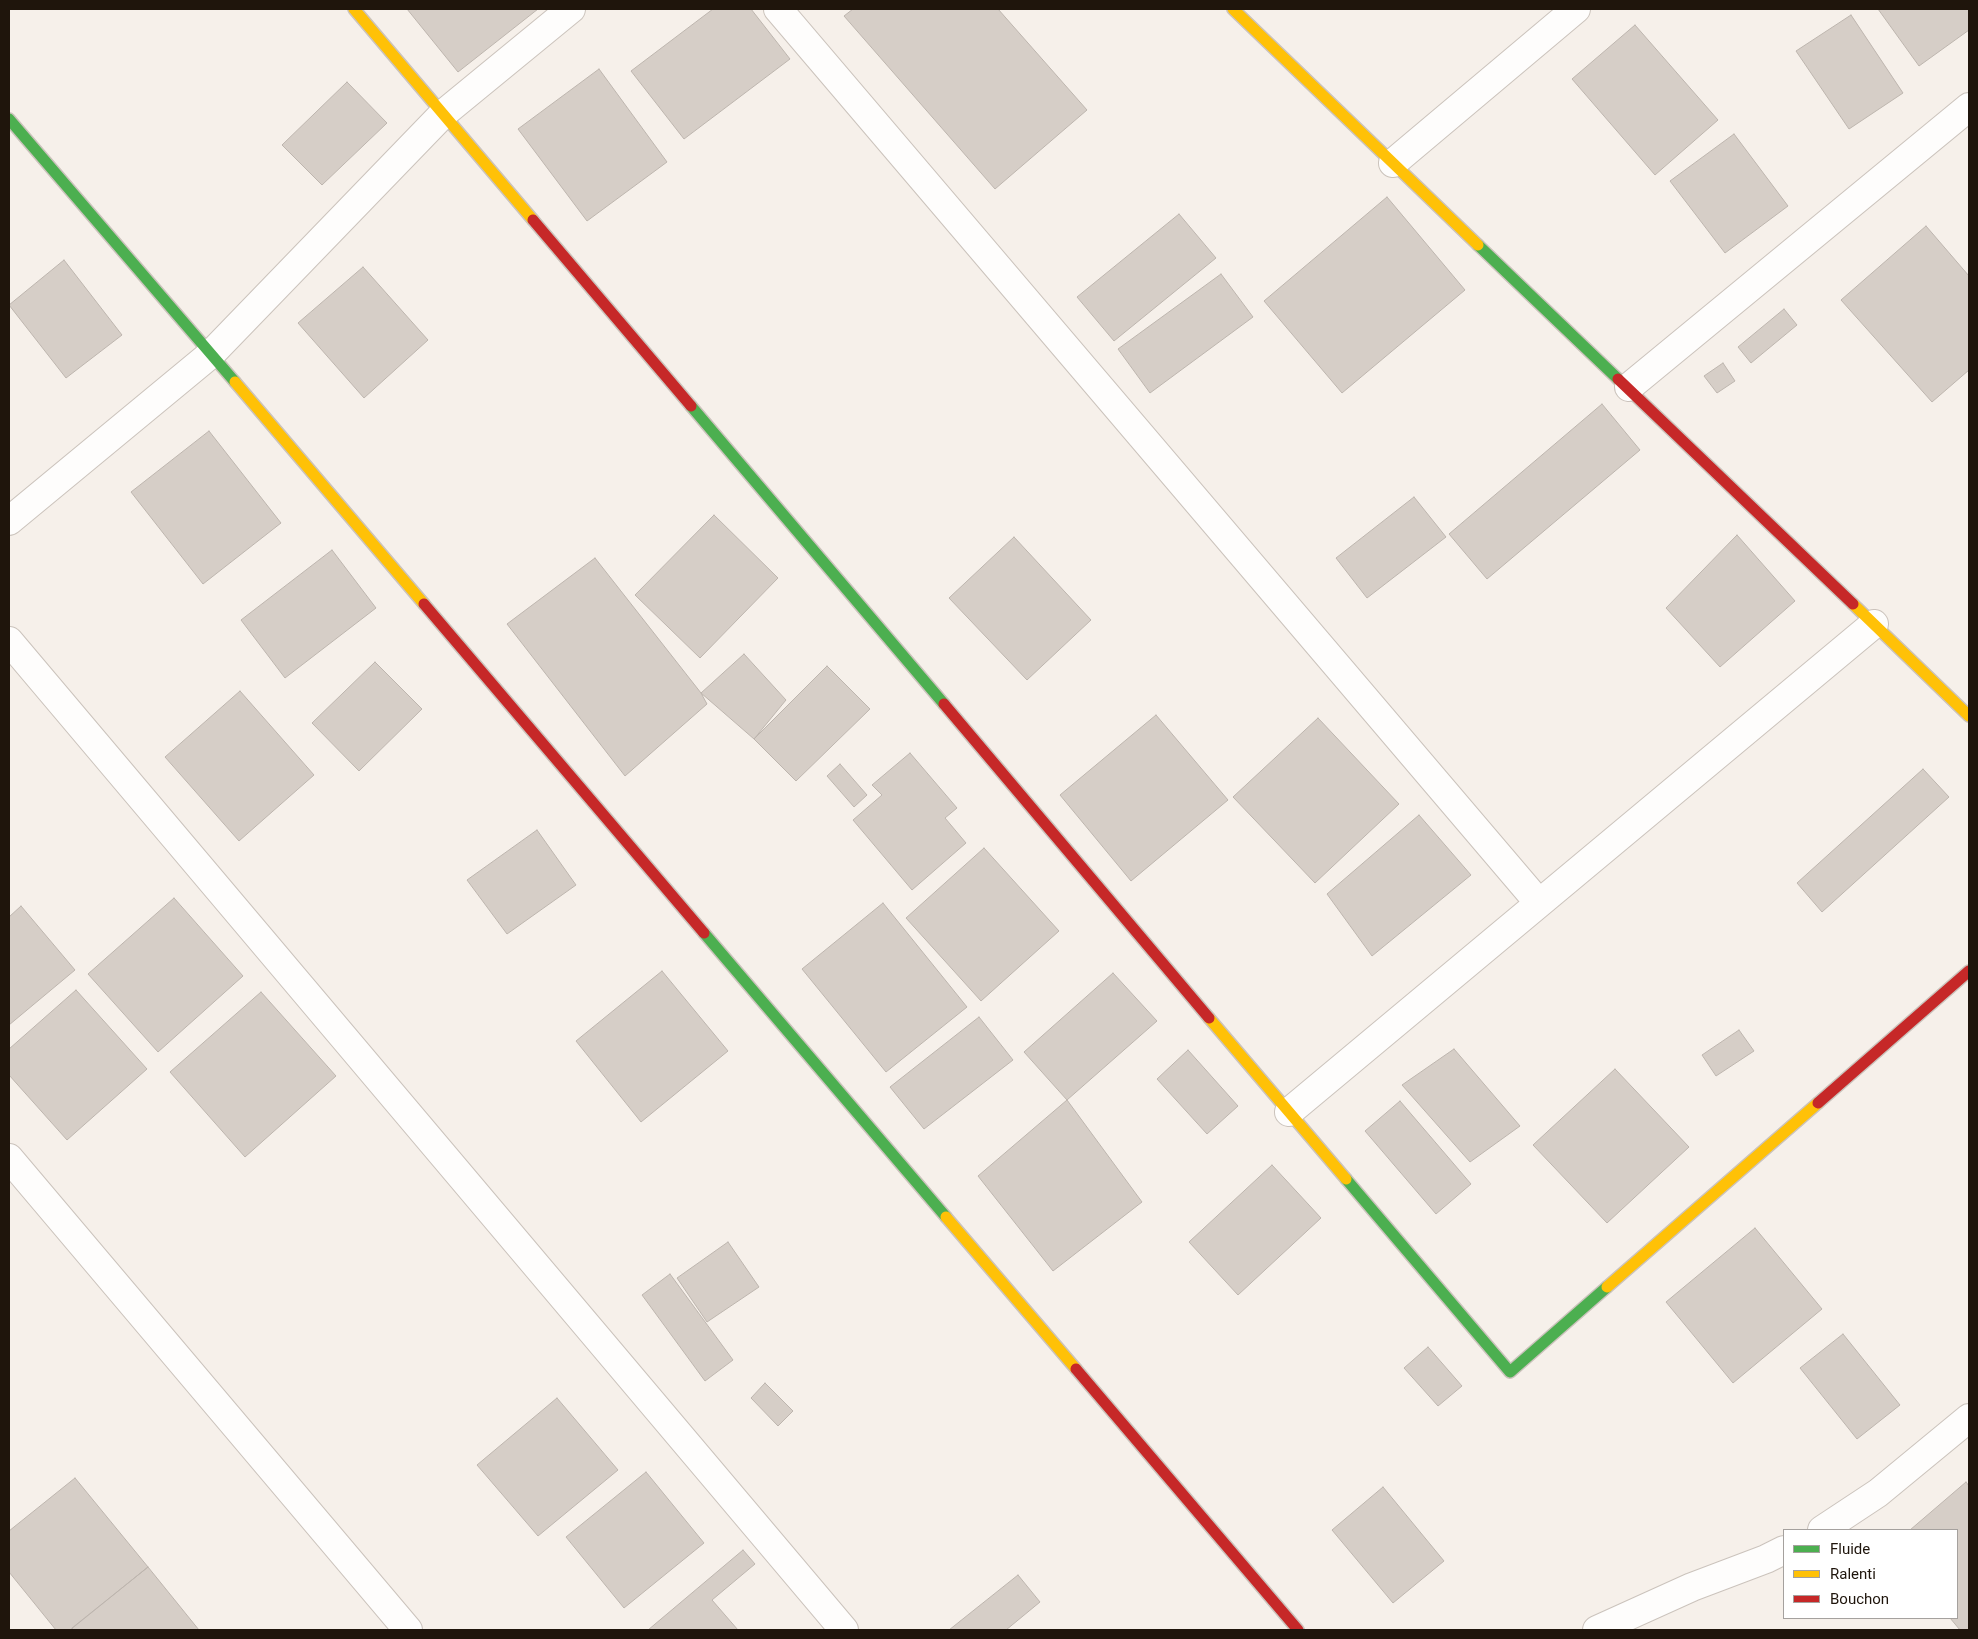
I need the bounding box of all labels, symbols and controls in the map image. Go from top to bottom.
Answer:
legend [1783,1529,1958,1619]
text: Fluide [1830,1540,1870,1558]
text: Ralenti [1830,1565,1876,1583]
text: Bouchon [1830,1590,1889,1608]

